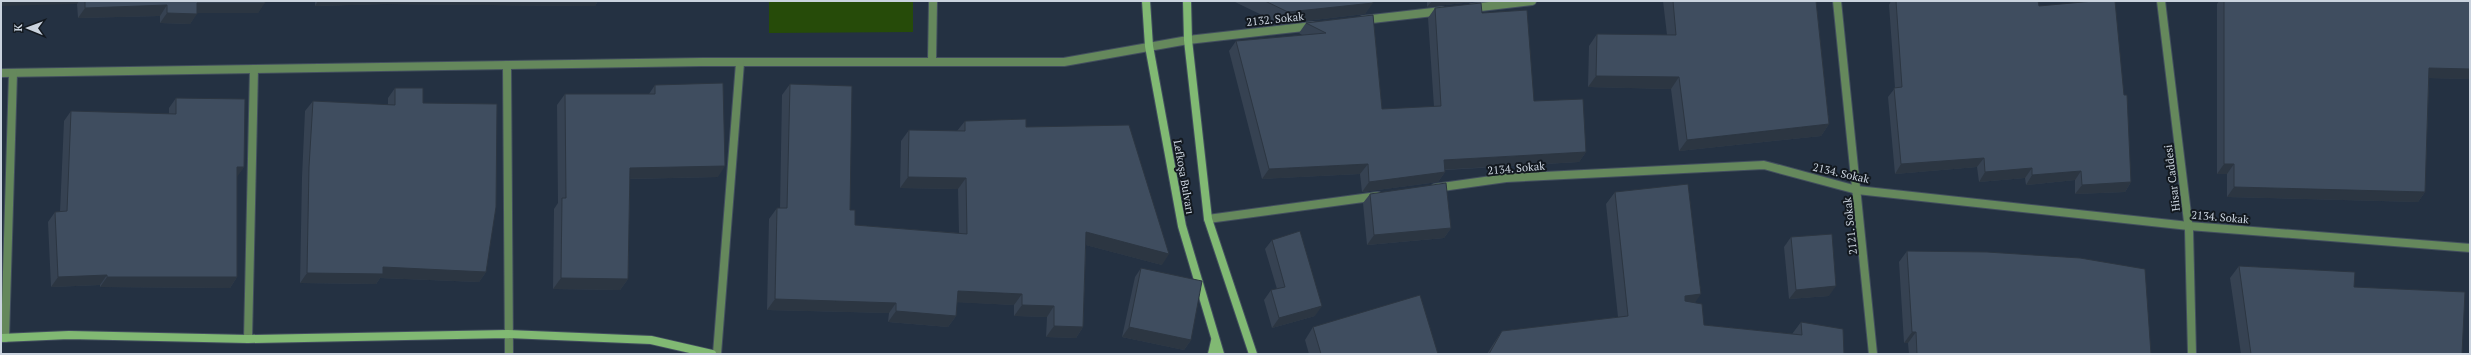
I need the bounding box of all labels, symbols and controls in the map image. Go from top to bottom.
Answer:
north arrow [8,8,48,48]
street label: 2132. Sokak [1246,9,1305,29]
text: K [11,24,25,32]
street label: Lefkoşa Bulvarı [1171,139,1197,215]
street label: Hisar Caddesi [2161,144,2183,212]
street label: 2134. Sokak [1487,158,1546,177]
street label: 2134. Sokak [1811,160,1871,186]
street label: 2121. Sokak [1840,196,1860,255]
street label: 2134. Sokak [2191,208,2250,227]

